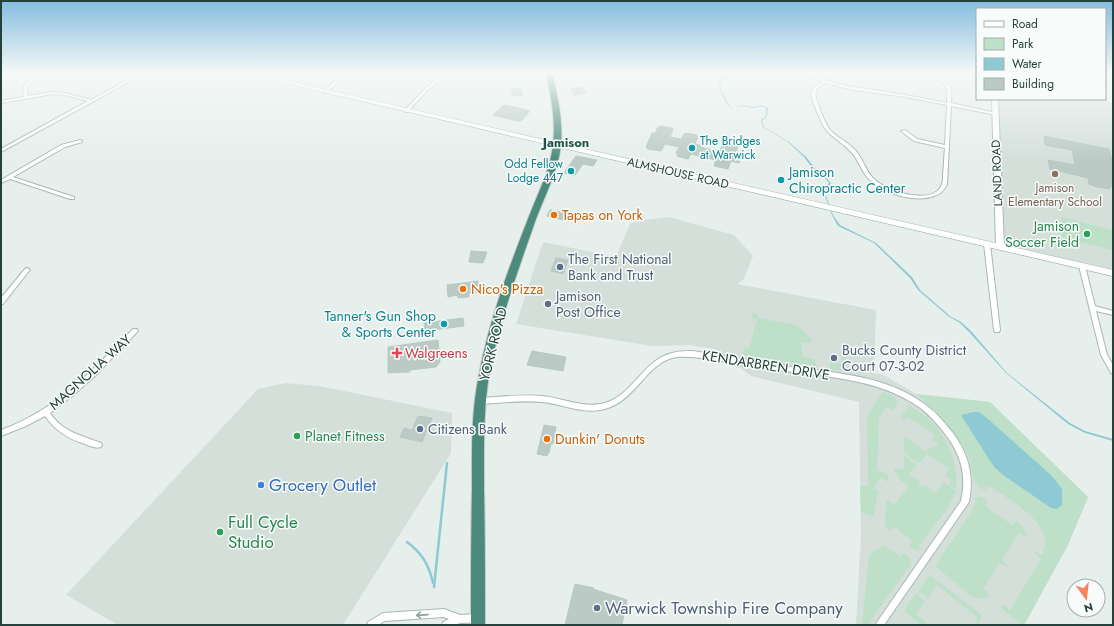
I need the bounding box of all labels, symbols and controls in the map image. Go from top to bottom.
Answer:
legend [976,8,1106,100]
text: Road [1012,15,1038,33]
text: Park [1012,35,1034,53]
text: Water [1012,55,1043,73]
text: Building [1012,75,1054,93]
place label: The Bridges at Warwick [700,132,760,164]
district label: Jamison [540,133,589,152]
street label: LAND ROAD [987,139,1007,207]
marker: The Bridges at Warwick [687,143,697,153]
street label: ALMSHOUSE ROAD [625,153,731,193]
place label: Odd Fellow Lodge 447 [504,155,564,187]
place label: Jamison Chiropractic Center [787,162,906,198]
marker: Odd Fellow Lodge 447 [566,166,576,176]
marker: Jamison Elementary School [1050,169,1060,179]
marker: Jamison Chiropractic Center [776,175,786,185]
place label: Jamison Elementary School [1008,179,1102,211]
place label: Tapas on York [562,205,643,225]
marker: Tapas on York [549,210,559,220]
place label: Jamison Soccer Field [1005,216,1079,252]
marker: Jamison Soccer Field [1082,229,1092,239]
place label: The First National Bank and Trust [568,249,671,285]
marker: The First National Bank and Trust [555,262,565,272]
place label: Nico's Pizza [471,279,543,299]
marker: Nico's Pizza [458,284,468,294]
place label: Jamison Post Office [554,286,621,322]
marker: Jamison Post Office [543,299,553,309]
street label: YORK ROAD [474,305,512,383]
place label: Tanner's Gun Shop & Sports Center [325,306,436,342]
marker: Tanner's Gun Shop & Sports Center [439,319,449,329]
street label: MAGNOLIA WAY [44,329,136,414]
place label: Bucks County District Court 07-3-02 [842,340,967,376]
place label: Walgreens [405,343,468,363]
street label: KENDARBREN DRIVE [701,345,831,385]
marker: Walgreens [392,348,402,358]
marker: Bucks County District Court 07-3-02 [829,353,839,363]
place label: Citizens Bank [428,419,508,439]
marker: Citizens Bank [415,424,425,434]
place label: Planet Fitness [305,426,385,446]
place label: Dunkin' Donuts [555,429,645,449]
marker: Planet Fitness [292,431,302,441]
marker: Dunkin' Donuts [542,434,552,444]
place label: Grocery Outlet [269,473,376,497]
marker: Grocery Outlet [256,480,266,490]
place label: Full Cycle Studio [228,510,298,554]
marker: Full Cycle Studio [215,527,225,537]
north arrow [1066,578,1106,618]
place label: Warwick Township Fire Company [605,596,843,620]
text: N [1082,599,1095,617]
marker: Warwick Township Fire Company [592,603,602,613]
one-way arrow [416,611,429,618]

